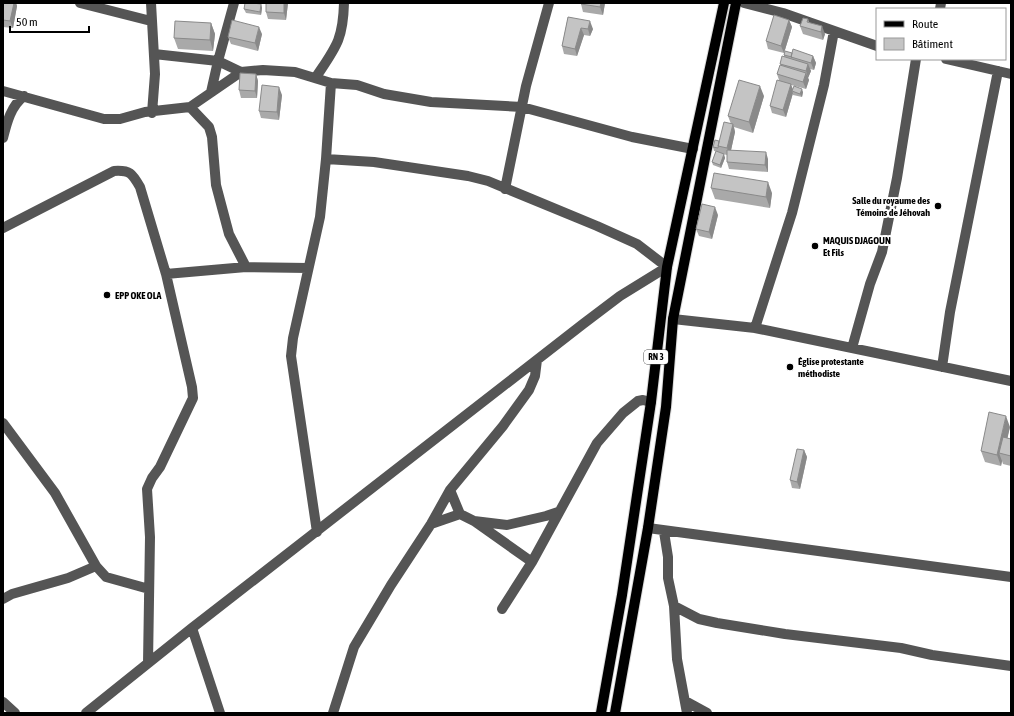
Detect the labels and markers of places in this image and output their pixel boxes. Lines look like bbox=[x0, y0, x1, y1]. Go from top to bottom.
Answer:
place label: Salle du royaume des Témoins de Jéhovah bbox=[852, 195, 930, 218]
marker: Salle du royaume des Témoins de Jéhovah bbox=[933, 201, 943, 211]
place label: MAQUIS DJAGOUN Et Fils bbox=[823, 235, 891, 258]
marker: MAQUIS DJAGOUN Et Fils bbox=[810, 241, 820, 251]
marker: EPP OKE OLA bbox=[102, 290, 112, 300]
place label: EPP OKE OLA bbox=[115, 290, 162, 301]
place label: Église protestante méthodiste bbox=[798, 356, 864, 379]
marker: Église protestante méthodiste bbox=[785, 362, 795, 372]

